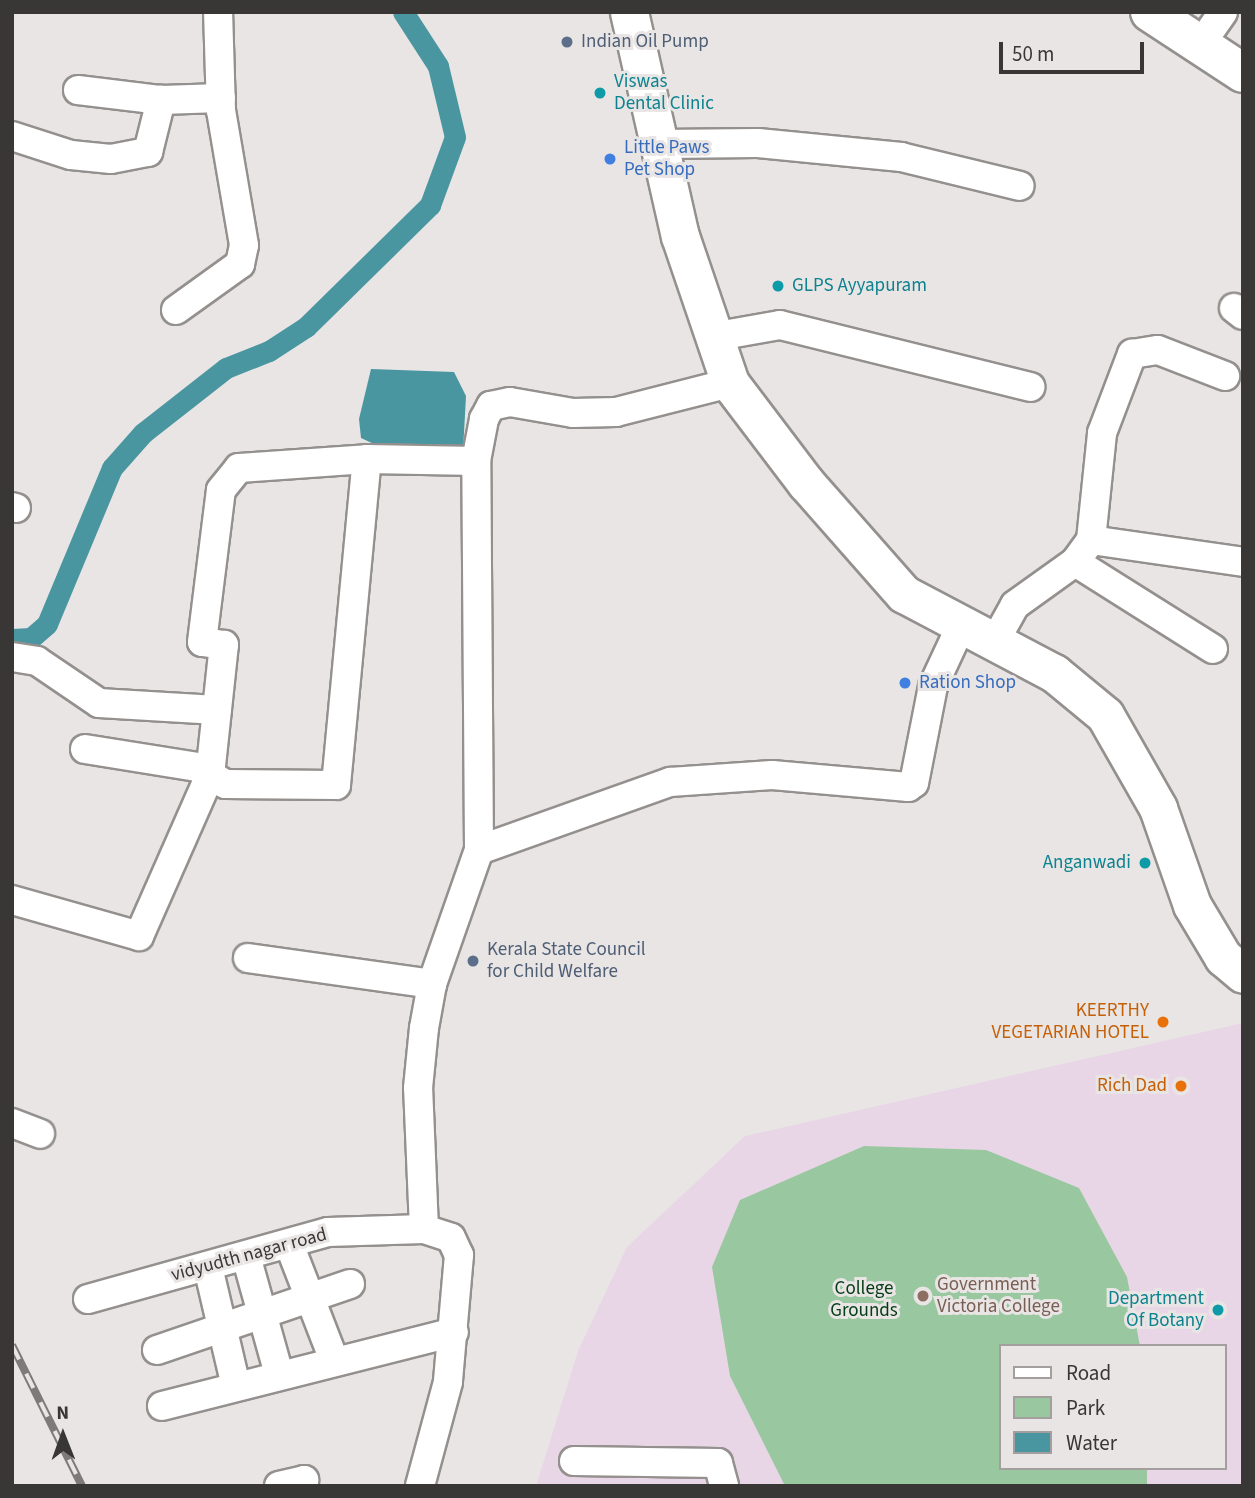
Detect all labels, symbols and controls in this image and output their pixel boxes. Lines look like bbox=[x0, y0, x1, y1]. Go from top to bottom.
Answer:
scale bar bbox=[1003, 28, 1148, 72]
place label: Indian Oil Pump bbox=[581, 31, 709, 53]
marker: Indian Oil Pump bbox=[559, 34, 575, 50]
text: 50 m bbox=[1012, 39, 1054, 69]
place label: Viswas Dental Clinic bbox=[614, 71, 714, 115]
marker: Viswas Dental Clinic bbox=[592, 85, 608, 101]
place label: Little Paws Pet Shop bbox=[624, 137, 710, 181]
marker: Little Paws Pet Shop bbox=[602, 151, 618, 167]
place label: GLPS Ayyapuram bbox=[792, 275, 927, 297]
marker: GLPS Ayyapuram bbox=[770, 278, 786, 294]
place label: Ration Shop bbox=[919, 672, 1016, 694]
marker: Ration Shop bbox=[897, 675, 913, 691]
place label: Anganwadi bbox=[1043, 852, 1131, 874]
marker: Anganwadi bbox=[1137, 855, 1153, 871]
place label: Kerala State Council for Child Welfare bbox=[487, 939, 646, 983]
marker: Kerala State Council for Child Welfare bbox=[465, 953, 481, 969]
place label: KEERTHY VEGETARIAN HOTEL bbox=[992, 1000, 1149, 1044]
marker: KEERTHY VEGETARIAN HOTEL bbox=[1155, 1014, 1171, 1030]
place label: Rich Dad bbox=[1097, 1075, 1167, 1097]
marker: Rich Dad bbox=[1173, 1078, 1189, 1094]
street label: vidyudth nagar road bbox=[169, 1223, 329, 1287]
place label: Government Victoria College bbox=[937, 1274, 1060, 1318]
park label: College Grounds bbox=[830, 1278, 898, 1322]
marker: Government Victoria College bbox=[915, 1288, 931, 1304]
place label: Department Of Botany bbox=[1108, 1288, 1204, 1332]
marker: Department Of Botany bbox=[1210, 1302, 1226, 1318]
legend bbox=[1000, 1344, 1227, 1470]
text: Road bbox=[1066, 1358, 1111, 1388]
text: Park bbox=[1066, 1393, 1105, 1423]
north arrow bbox=[28, 1400, 98, 1470]
text: N bbox=[56, 1400, 69, 1427]
text: Water bbox=[1066, 1428, 1117, 1458]

